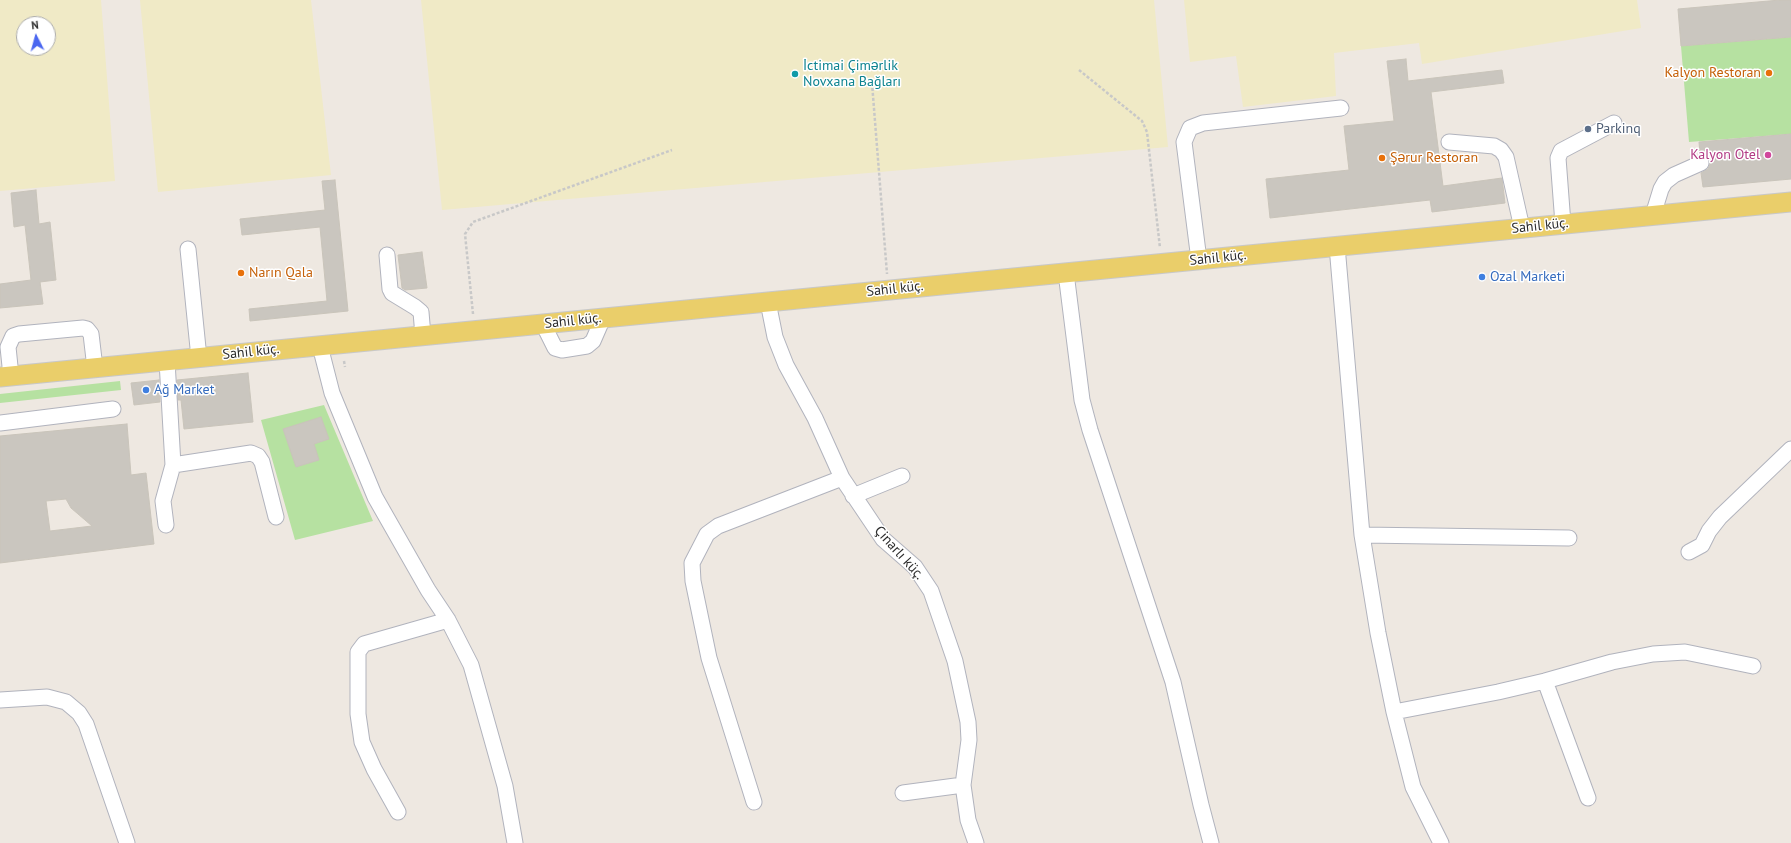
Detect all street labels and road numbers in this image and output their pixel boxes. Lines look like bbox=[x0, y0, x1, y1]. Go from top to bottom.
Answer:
street label: Sahil küç. bbox=[1511, 215, 1569, 237]
street label: Sahil küç. bbox=[1189, 247, 1247, 269]
street label: Sahil küç. bbox=[866, 278, 924, 300]
street label: Sahil küç. bbox=[544, 310, 602, 332]
street label: Sahil küç. bbox=[222, 341, 280, 363]
street label: Çinarlı küç. bbox=[871, 523, 927, 583]

